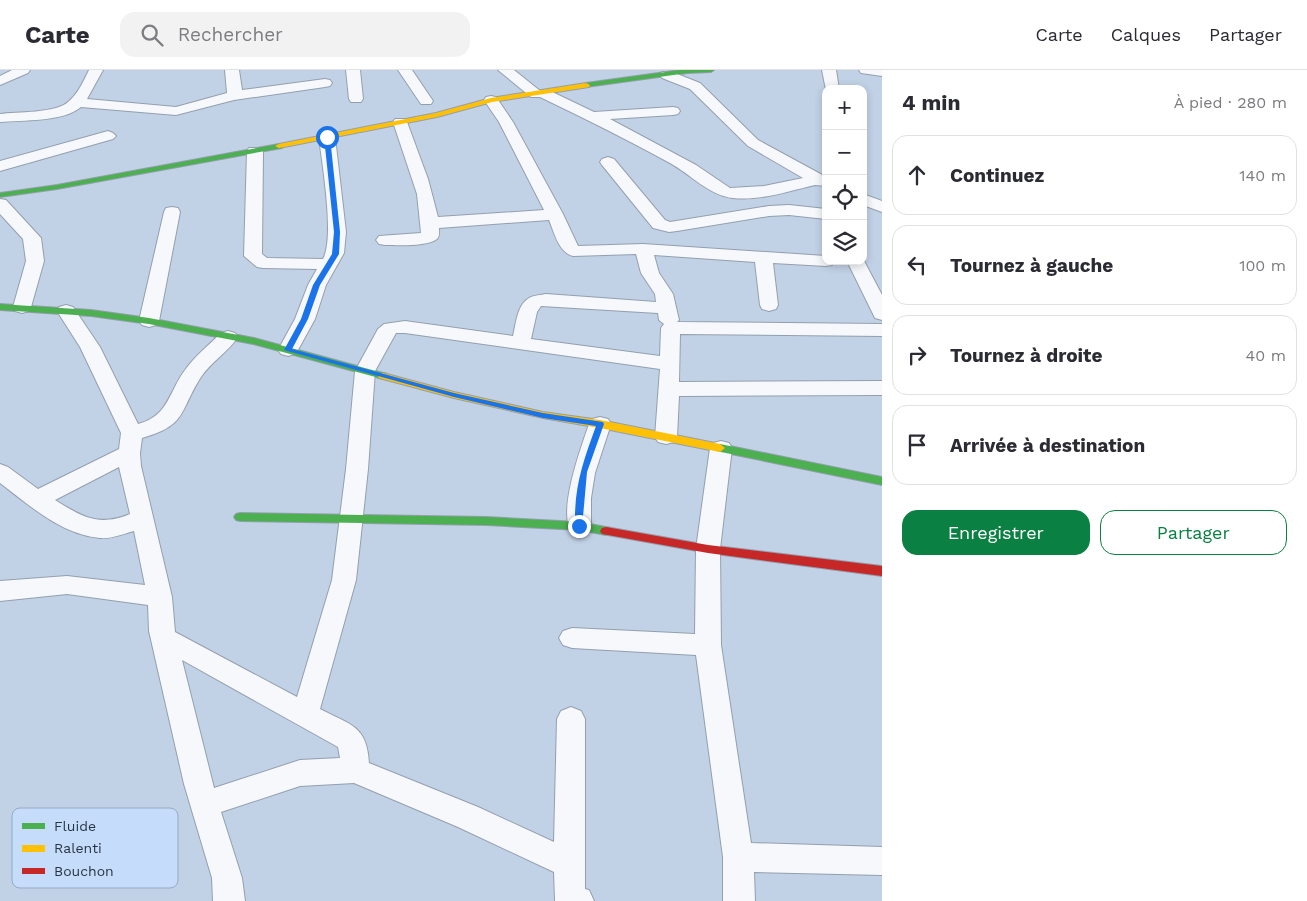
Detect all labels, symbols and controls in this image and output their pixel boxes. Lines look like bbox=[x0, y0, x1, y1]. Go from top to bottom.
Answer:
search box bbox=[120, 12, 470, 57]
text: Carte bbox=[25, 21, 90, 49]
icon: search bbox=[138, 21, 166, 49]
text: Rechercher bbox=[178, 23, 283, 46]
text: Carte bbox=[1035, 24, 1083, 45]
text: Calques bbox=[1111, 24, 1181, 45]
text: Partager bbox=[1209, 24, 1282, 45]
map controls bbox=[822, 85, 867, 265]
button: + bbox=[822, 85, 867, 130]
text: 4 min bbox=[902, 90, 960, 115]
text: À pied · 280 m bbox=[1174, 93, 1287, 112]
route start bbox=[316, 126, 339, 149]
button: − bbox=[822, 130, 867, 175]
icon: ahead bbox=[903, 161, 931, 189]
text: Continuez bbox=[950, 164, 1044, 187]
text: 140 m bbox=[1239, 166, 1286, 185]
button: locate bbox=[822, 175, 867, 220]
button: layers bbox=[822, 220, 867, 265]
icon: left bbox=[903, 251, 931, 279]
text: Tournez à gauche bbox=[950, 254, 1113, 277]
text: 100 m bbox=[1239, 256, 1286, 275]
icon: right bbox=[903, 341, 931, 369]
text: Tournez à droite bbox=[950, 344, 1102, 367]
text: 40 m bbox=[1246, 346, 1286, 365]
icon: arrive bbox=[903, 431, 931, 459]
text: Arrivée à destination bbox=[950, 434, 1145, 457]
button: Enregistrer bbox=[902, 510, 1090, 555]
button: Partager bbox=[1100, 510, 1287, 555]
route end bbox=[568, 515, 591, 538]
legend bbox=[12, 808, 178, 888]
text: Fluide bbox=[54, 818, 96, 834]
text: Ralenti bbox=[54, 840, 102, 856]
text: Bouchon bbox=[54, 863, 114, 879]

